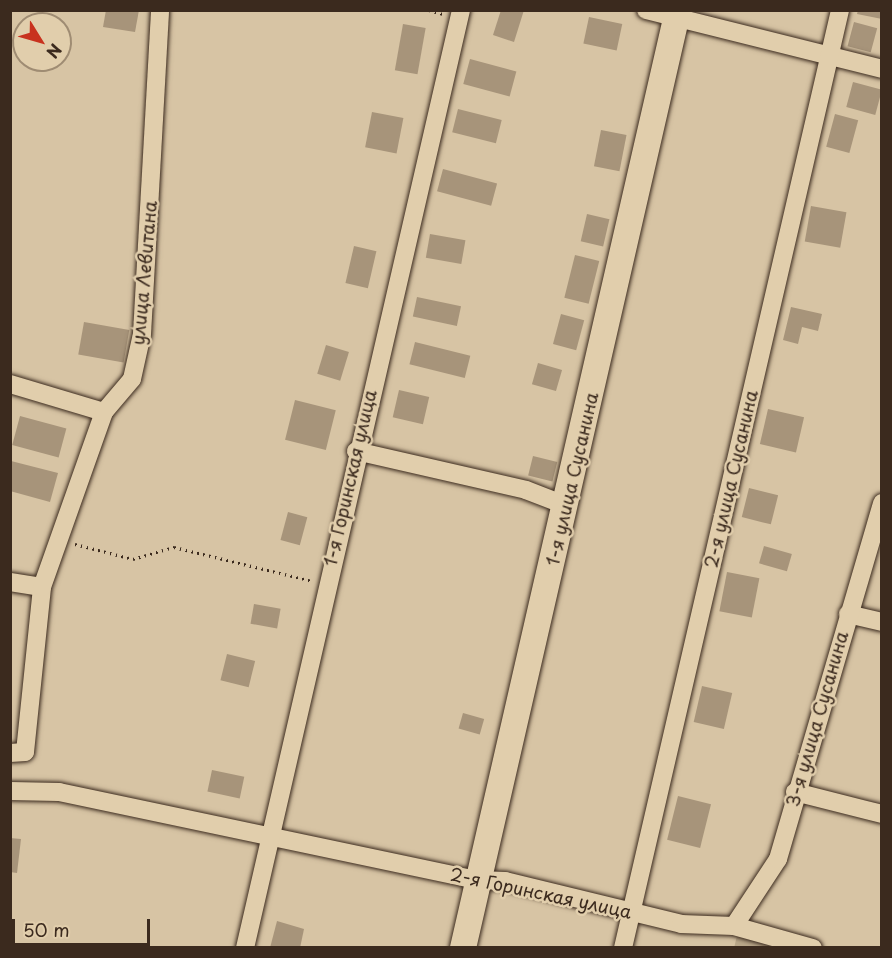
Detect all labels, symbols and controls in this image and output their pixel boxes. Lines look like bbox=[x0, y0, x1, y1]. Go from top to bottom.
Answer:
north arrow bbox=[12, 12, 72, 72]
text: N bbox=[41, 39, 68, 64]
street label: улица Левитана bbox=[127, 200, 161, 346]
street label: 1-я Горинская улица bbox=[319, 387, 381, 569]
street label: 2-я улица Сусанина bbox=[700, 387, 762, 571]
street label: 1-я улица Сусанина bbox=[541, 389, 603, 569]
street label: 3-я улица Сусанина bbox=[781, 628, 853, 810]
street label: 2-я Горинская улица bbox=[448, 863, 634, 923]
scale bar bbox=[15, 907, 153, 945]
text: 50 m bbox=[23, 916, 70, 943]

